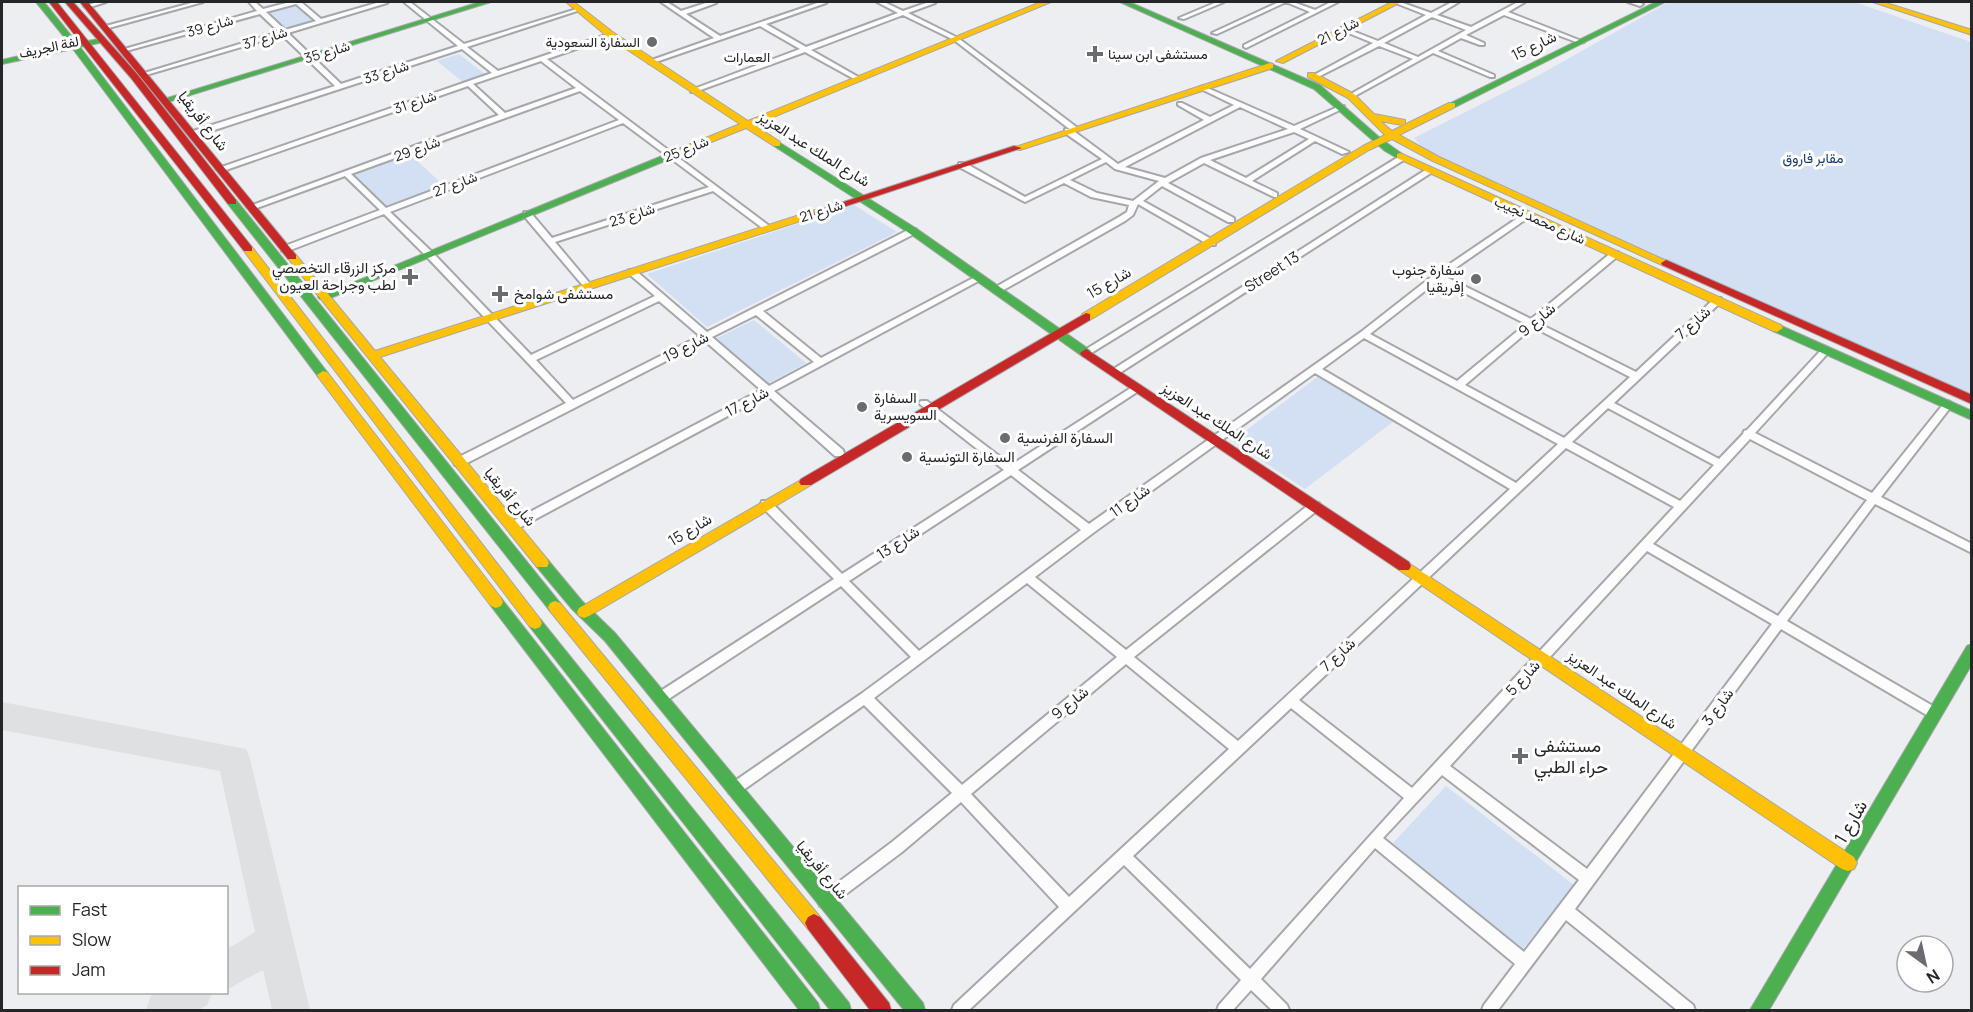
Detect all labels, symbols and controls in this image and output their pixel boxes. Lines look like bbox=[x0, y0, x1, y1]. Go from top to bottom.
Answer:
street label: شارع 39 bbox=[184, 10, 236, 43]
street label: شارع 21 bbox=[1314, 12, 1363, 51]
street label: شارع 37 bbox=[240, 22, 290, 55]
street label: شارع 15 bbox=[1508, 26, 1560, 66]
street label: لفة الجريف bbox=[17, 31, 81, 62]
place label: السفارة السعودية bbox=[546, 32, 640, 51]
marker: السفارة السعودية bbox=[645, 35, 659, 49]
street label: شارع 35 bbox=[302, 36, 353, 69]
place label: مستشفى ابن سينا bbox=[1108, 44, 1208, 63]
marker: مستشفى ابن سينا bbox=[1086, 45, 1104, 63]
district label: العمارات bbox=[724, 47, 770, 66]
street label: شارع 33 bbox=[361, 55, 411, 90]
street label: شارع 31 bbox=[391, 85, 439, 120]
street label: شارع أفريقيا bbox=[173, 86, 234, 156]
street label: شارع الملك عبد العزيز bbox=[753, 105, 874, 192]
street label: شارع 29 bbox=[391, 131, 443, 167]
street label: شارع 25 bbox=[660, 131, 712, 168]
park label: مقابر فاروق bbox=[1783, 148, 1844, 167]
street label: شارع 27 bbox=[430, 166, 480, 203]
street label: شارع محمد نجيب bbox=[1491, 191, 1589, 250]
street label: شارع 21 bbox=[797, 195, 846, 228]
street label: شارع 23 bbox=[607, 198, 658, 233]
street label: Street 13 bbox=[1240, 246, 1303, 297]
place label: مركز الزرقاء التخصصي لطب وجراحة العيون bbox=[272, 257, 396, 295]
place label: سفارة جنوب إفريقيا bbox=[1392, 259, 1465, 297]
street label: شارع 15 bbox=[1083, 261, 1135, 304]
marker: مركز الزرقاء التخصصي لطب وجراحة العيون bbox=[401, 268, 419, 286]
marker: سفارة جنوب إفريقيا bbox=[1469, 272, 1483, 286]
place label: مستشفى شوامخ bbox=[514, 283, 613, 305]
marker: مستشفى شوامخ bbox=[491, 285, 509, 303]
street label: شارع 9 bbox=[1514, 298, 1560, 342]
street label: شارع 7 bbox=[1671, 301, 1716, 345]
street label: شارع 19 bbox=[659, 326, 713, 368]
street label: شارع الملك عبد العزيز bbox=[1156, 376, 1277, 465]
street label: شارع 17 bbox=[721, 381, 773, 423]
place label: السفارة السويسرية bbox=[874, 387, 937, 425]
marker: السفارة السويسرية bbox=[855, 400, 869, 414]
place label: السفارة الفرنسية bbox=[1017, 427, 1113, 448]
marker: السفارة الفرنسية bbox=[998, 431, 1012, 445]
place label: السفارة التونسية bbox=[919, 446, 1015, 467]
marker: السفارة التونسية bbox=[900, 450, 914, 464]
street label: شارع أفريقيا bbox=[479, 463, 541, 531]
street label: شارع 11 bbox=[1105, 479, 1155, 523]
street label: شارع 15 bbox=[664, 508, 716, 552]
street label: شارع 13 bbox=[872, 521, 924, 565]
street label: شارع 7 bbox=[1316, 633, 1361, 677]
street label: شارع الملك عبد العزيز bbox=[1562, 644, 1681, 735]
street label: شارع 5 bbox=[1501, 655, 1545, 701]
street label: شارع 9 bbox=[1047, 681, 1094, 725]
street label: شارع 3 bbox=[1697, 684, 1739, 730]
place label: مستشفى حراء الطبي bbox=[1534, 733, 1608, 782]
marker: مستشفى حراء الطبي bbox=[1511, 747, 1529, 765]
street label: شارع 1 bbox=[1828, 795, 1873, 848]
street label: شارع أفريقيا bbox=[791, 836, 853, 904]
legend bbox=[18, 886, 228, 994]
text: Fast bbox=[72, 897, 107, 921]
text: Slow bbox=[72, 927, 112, 951]
north arrow bbox=[1895, 934, 1955, 994]
text: Jam bbox=[72, 957, 106, 981]
text: N bbox=[1922, 964, 1944, 989]

